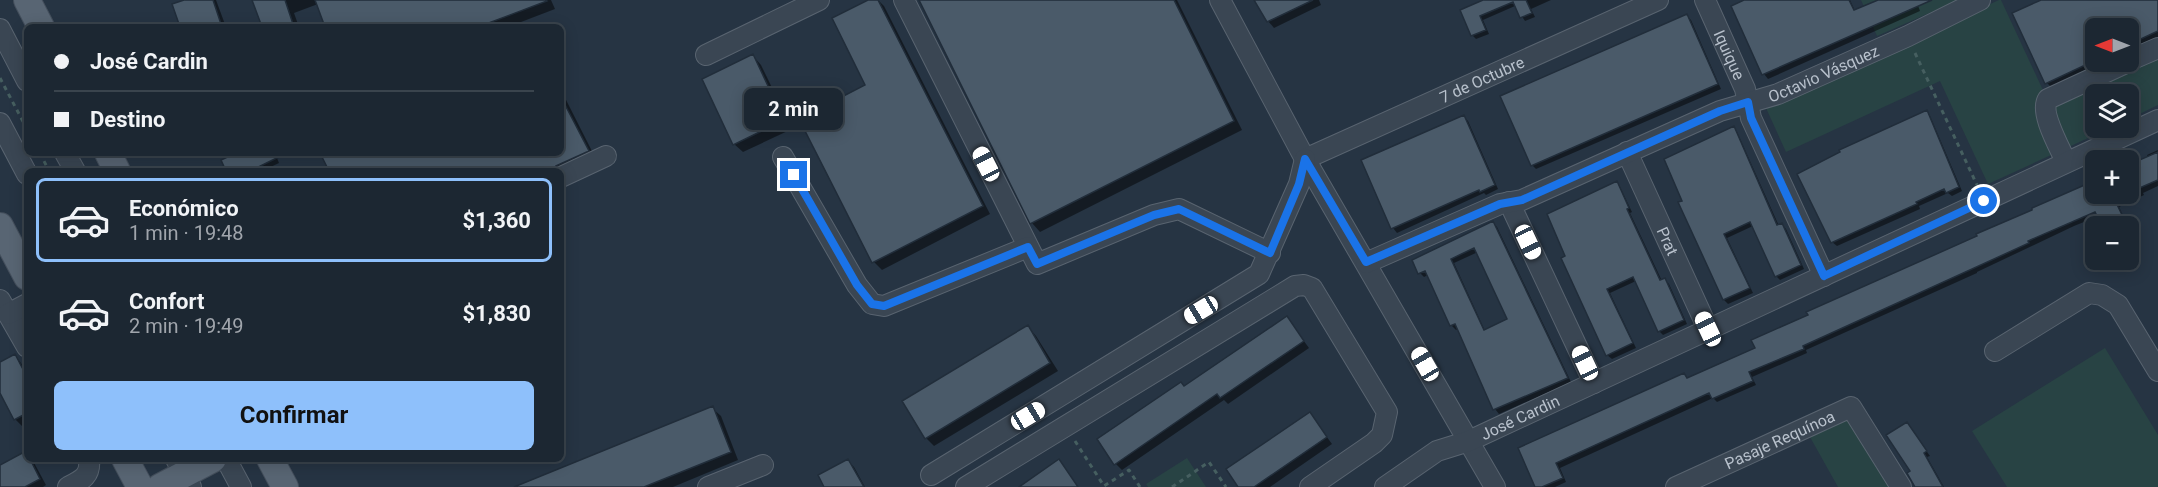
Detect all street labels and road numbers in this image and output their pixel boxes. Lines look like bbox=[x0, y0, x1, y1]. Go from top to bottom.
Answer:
street label: Iquique bbox=[1710, 27, 1749, 83]
street label: Octavio Vásquez bbox=[1766, 41, 1882, 106]
street label: 7 de Octubre bbox=[1437, 53, 1527, 107]
street label: Prat bbox=[1653, 224, 1682, 259]
street label: José Cardin bbox=[1478, 391, 1563, 444]
street label: Pasaje Requínoa bbox=[1722, 407, 1838, 473]

